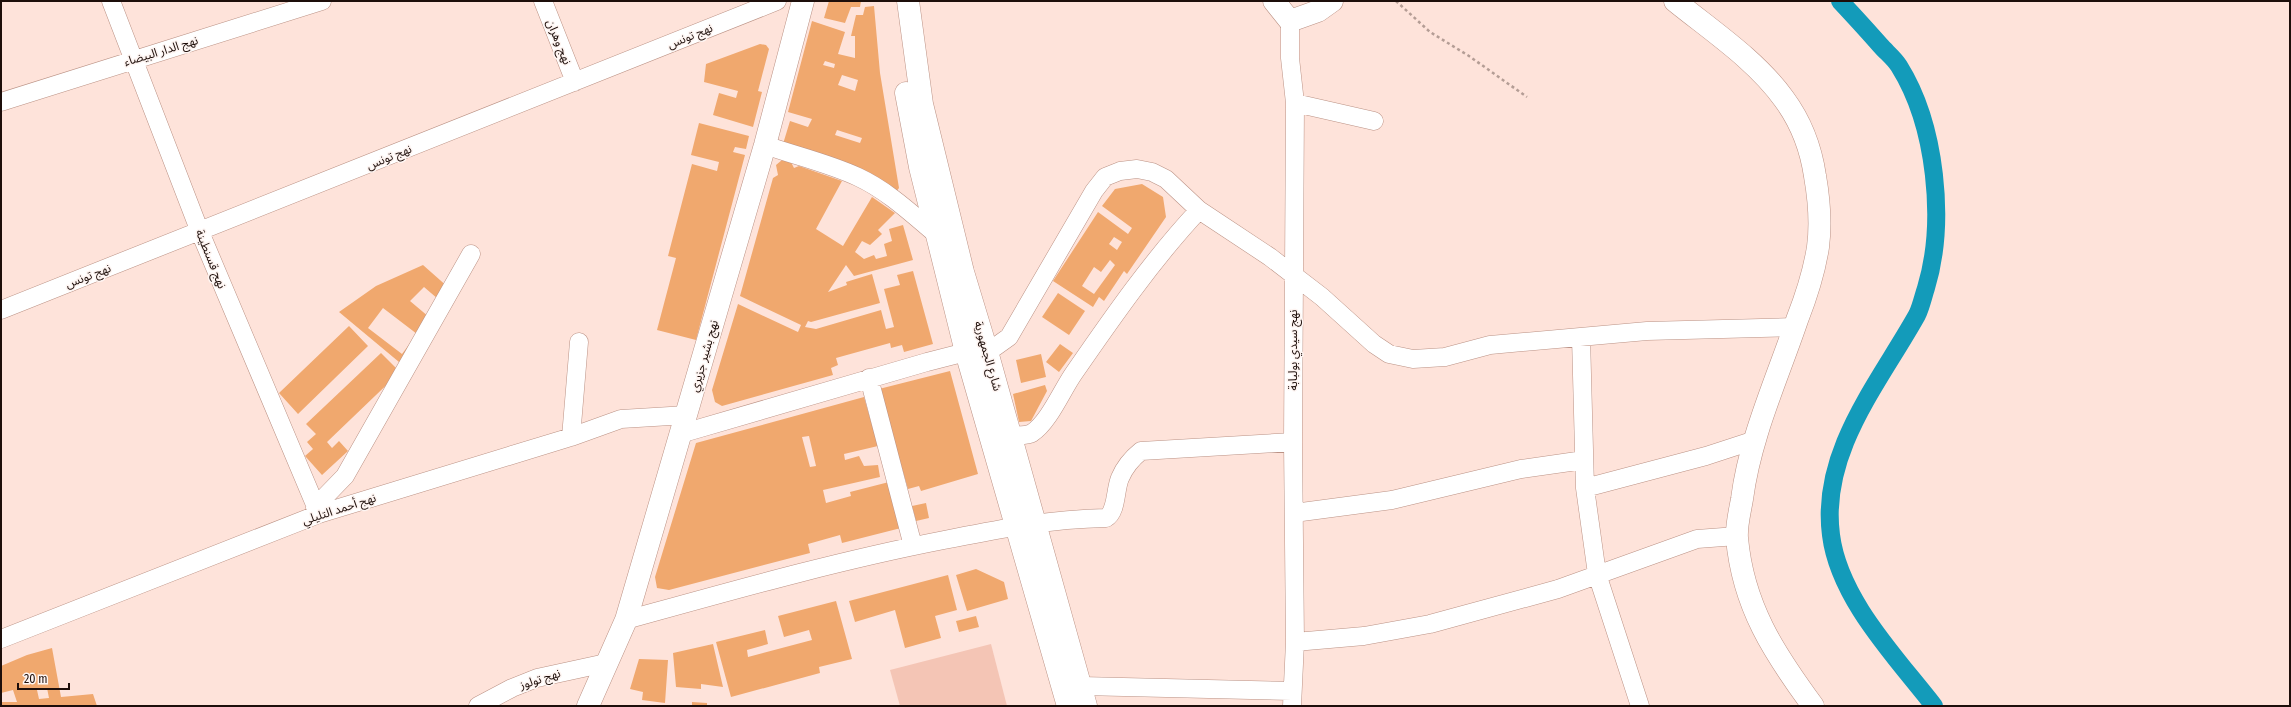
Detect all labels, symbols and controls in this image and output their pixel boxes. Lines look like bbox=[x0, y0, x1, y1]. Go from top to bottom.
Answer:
street label: نهج وهران bbox=[542, 17, 574, 67]
street label: نهج تونس bbox=[665, 21, 715, 53]
street label: نهج الدار البيضاء bbox=[122, 33, 200, 71]
street label: نهج تونس bbox=[364, 142, 414, 174]
street label: نهج قسنطينة bbox=[191, 227, 229, 291]
street label: نهج تونس bbox=[63, 261, 113, 293]
street label: نهج سيدي بولبابة bbox=[1286, 310, 1303, 390]
street label: نهج بشير جزيري bbox=[687, 318, 724, 394]
street label: شارع الجمهورية bbox=[969, 319, 1005, 393]
street label: نهج أحمد التليلي bbox=[300, 490, 379, 530]
scale bar bbox=[18, 665, 69, 691]
street label: نهج تولوز bbox=[517, 666, 563, 694]
text: 20 m bbox=[24, 672, 48, 686]

